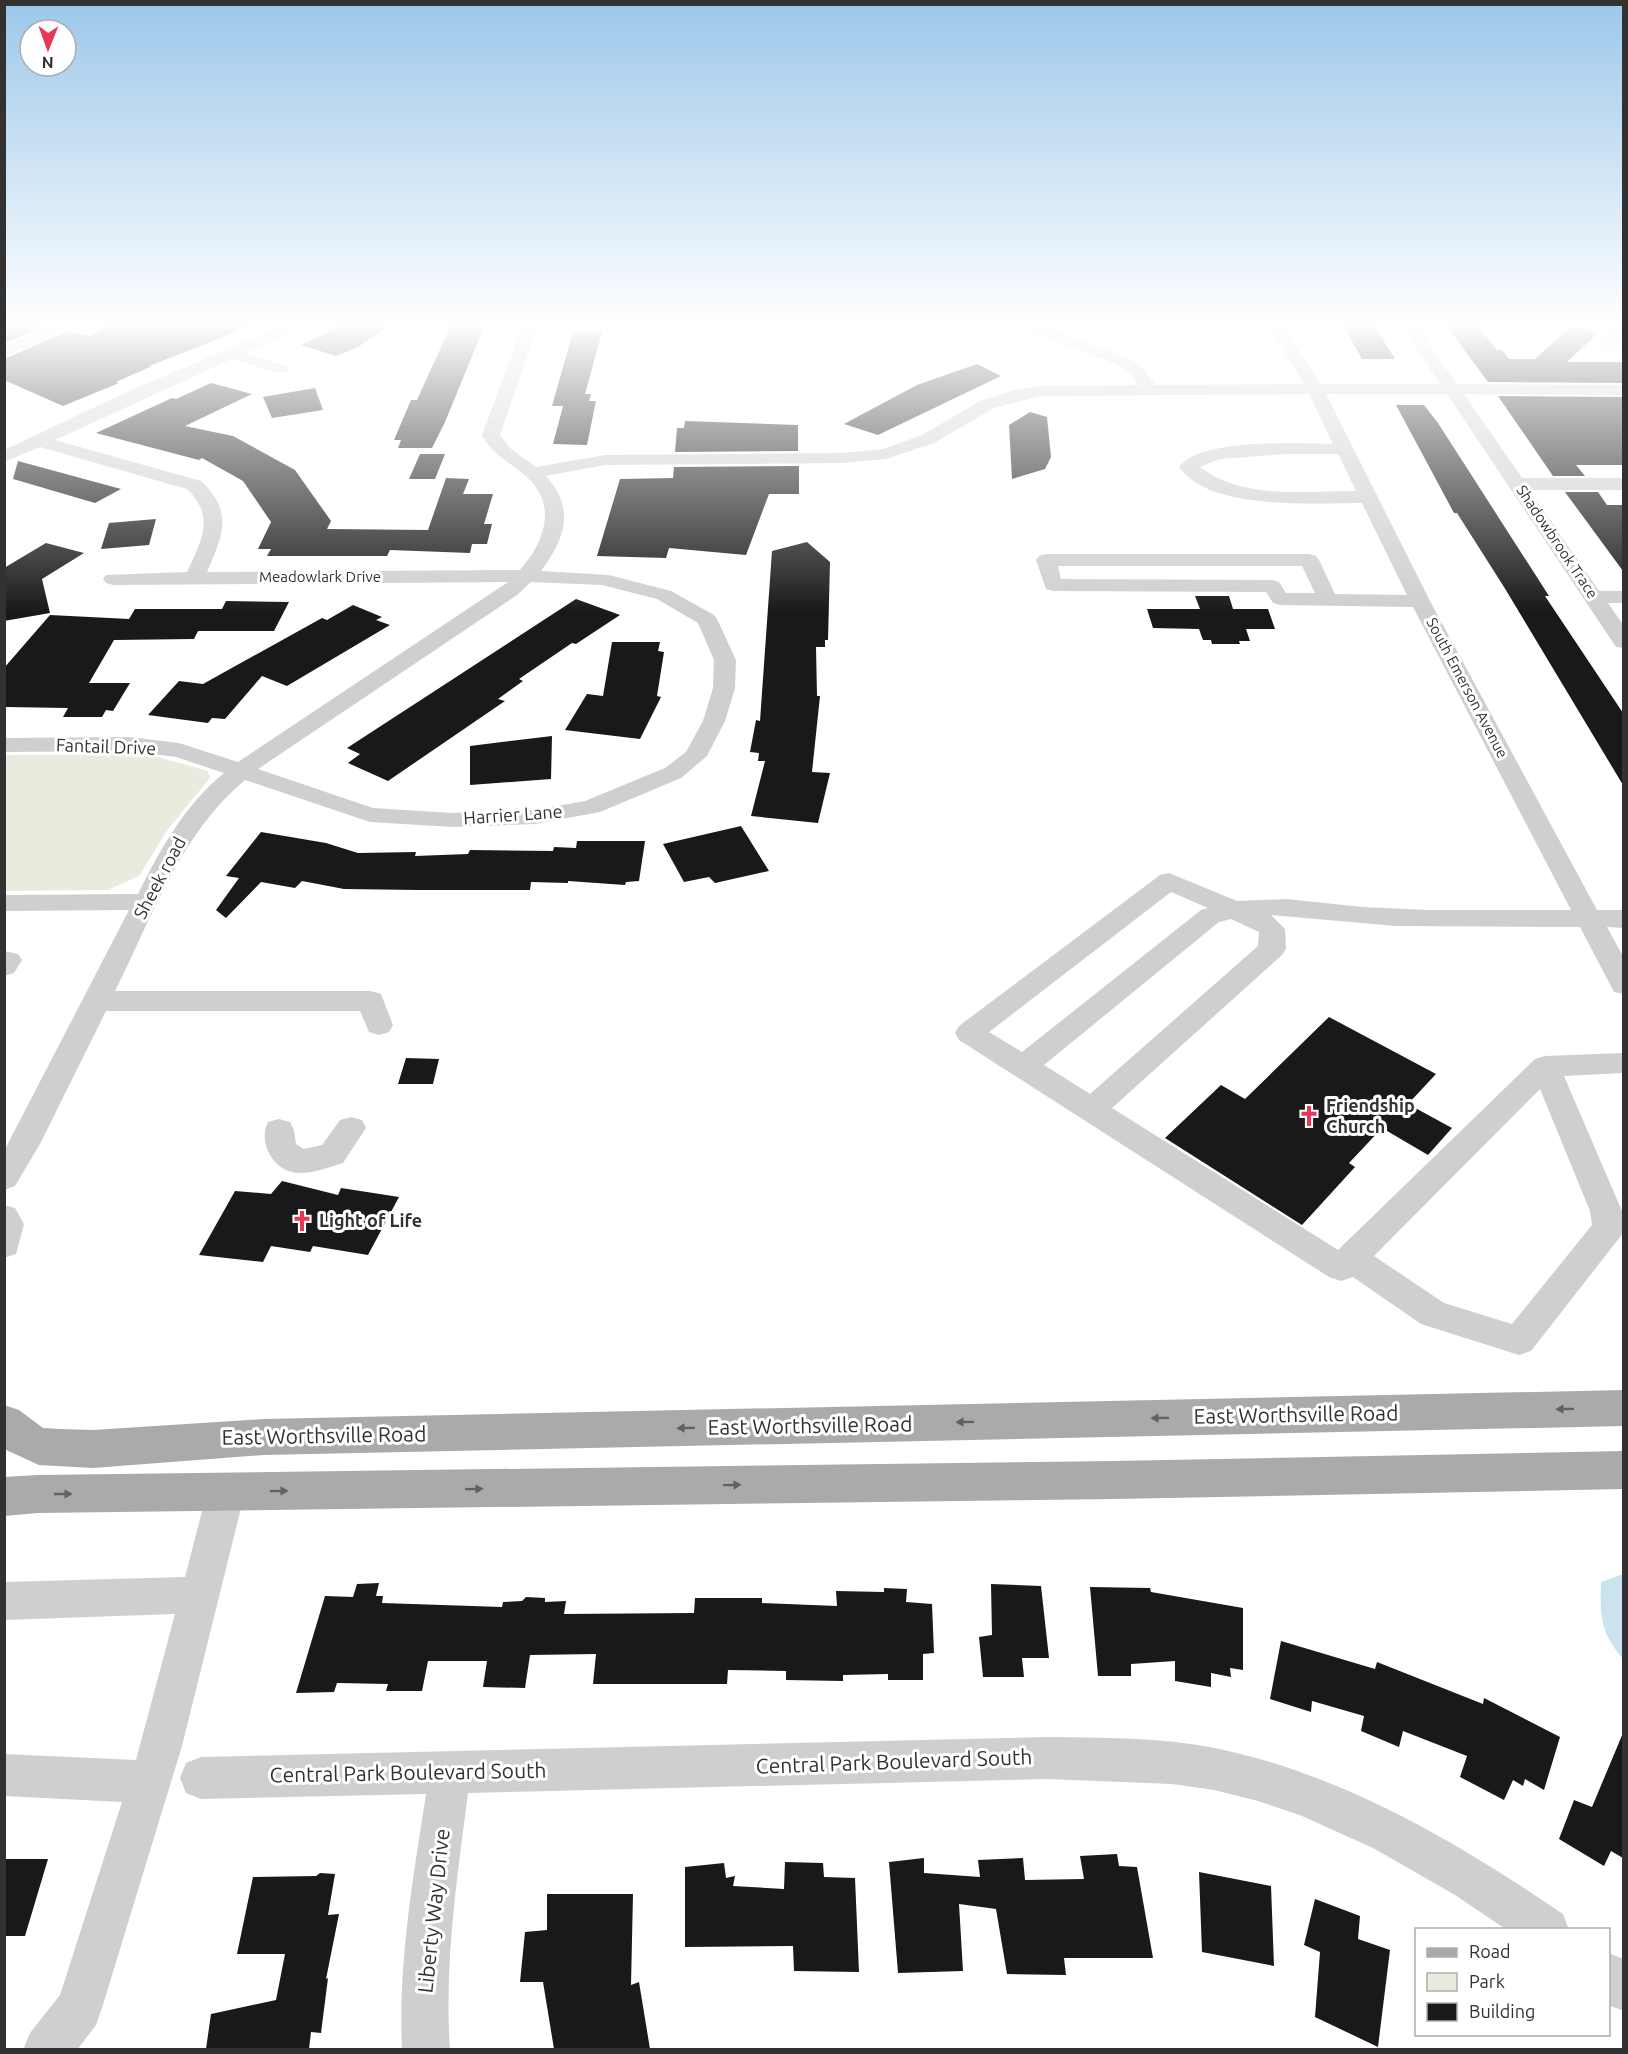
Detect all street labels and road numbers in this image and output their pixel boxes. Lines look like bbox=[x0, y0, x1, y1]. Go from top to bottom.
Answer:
street label: Shadowbrook Trace bbox=[1513, 482, 1602, 602]
street label: Meadowlark Drive bbox=[259, 568, 381, 585]
street label: South Emerson Avenue bbox=[1423, 615, 1512, 761]
street label: Fantail Drive bbox=[56, 734, 157, 758]
street label: Harrier Lane bbox=[463, 801, 563, 827]
street label: Sheek road bbox=[129, 833, 189, 922]
street label: East Worthsville Road bbox=[1193, 1400, 1398, 1428]
street label: East Worthsville Road bbox=[707, 1411, 912, 1439]
street label: East Worthsville Road bbox=[221, 1421, 426, 1449]
street label: Central Park Boulevard South bbox=[755, 1744, 1033, 1778]
street label: Central Park Boulevard South bbox=[270, 1758, 546, 1786]
street label: Liberty Way Drive bbox=[412, 1827, 454, 1994]

